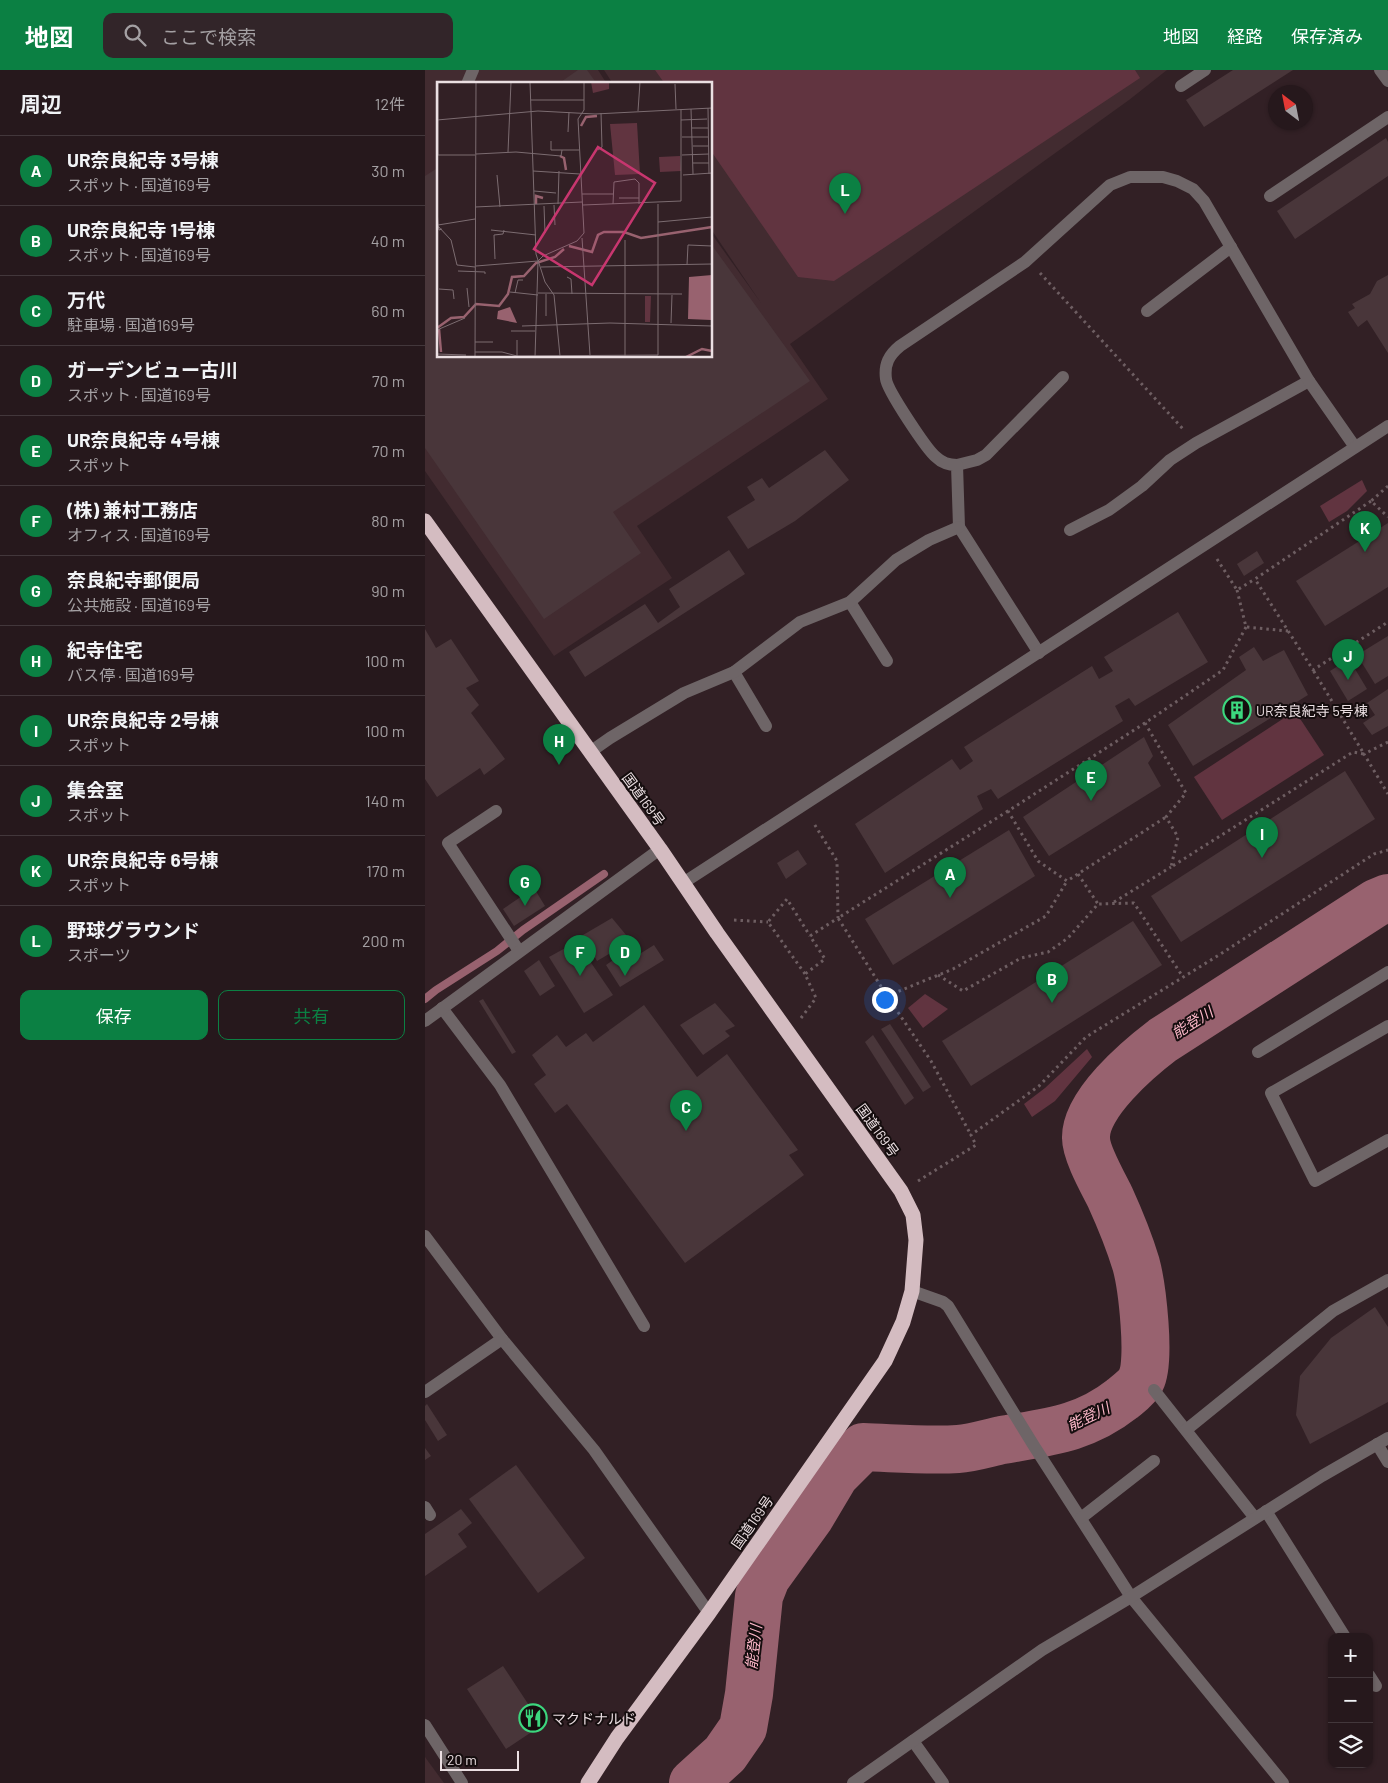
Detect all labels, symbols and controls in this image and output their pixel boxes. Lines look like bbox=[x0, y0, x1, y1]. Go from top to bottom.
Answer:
search box bbox=[103, 13, 453, 58]
icon: search bbox=[121, 21, 149, 49]
text: 地図 bbox=[25, 22, 73, 51]
text: ここで検索 bbox=[161, 25, 256, 48]
text: 地図 bbox=[1163, 25, 1199, 47]
text: 経路 bbox=[1227, 25, 1263, 47]
text: 保存済み bbox=[1291, 25, 1363, 47]
inset map bbox=[437, 82, 713, 358]
north arrow bbox=[1268, 85, 1313, 130]
text: 周辺 bbox=[20, 91, 62, 116]
text: 12件 bbox=[375, 94, 405, 113]
text: UR奈良紀寺 3号棟 bbox=[67, 148, 219, 171]
text: A bbox=[31, 161, 41, 180]
text: 30 m bbox=[371, 161, 405, 180]
pin: L bbox=[829, 173, 861, 214]
text: スポット · 国道169号 bbox=[67, 175, 211, 194]
text: UR奈良紀寺 1号棟 bbox=[67, 218, 215, 241]
text: B bbox=[31, 231, 41, 250]
text: 40 m bbox=[371, 231, 405, 250]
text: スポット · 国道169号 bbox=[67, 245, 211, 264]
text: 万代 bbox=[67, 288, 105, 311]
text: C bbox=[31, 301, 41, 320]
text: 60 m bbox=[371, 301, 405, 320]
text: 駐車場 · 国道169号 bbox=[67, 315, 195, 334]
text: ガーデンビュー古川 bbox=[67, 358, 238, 381]
text: D bbox=[31, 371, 41, 390]
text: 70 m bbox=[372, 371, 405, 390]
text: スポット · 国道169号 bbox=[67, 385, 211, 404]
text: UR奈良紀寺 4号棟 bbox=[67, 428, 220, 451]
text: E bbox=[31, 441, 41, 460]
text: 70 m bbox=[372, 441, 405, 460]
text: スポット bbox=[67, 455, 131, 474]
text: (株) 兼村工務店 bbox=[67, 498, 198, 521]
text: F bbox=[32, 511, 40, 530]
text: 80 m bbox=[371, 511, 405, 530]
pin: K bbox=[1349, 511, 1381, 552]
text: オフィス · 国道169号 bbox=[67, 525, 211, 544]
text: 奈良紀寺郵便局 bbox=[67, 568, 200, 591]
text: G bbox=[31, 581, 41, 600]
text: 90 m bbox=[371, 581, 405, 600]
text: 公共施設 · 国道169号 bbox=[67, 595, 211, 614]
text: 紀寺住宅 bbox=[67, 638, 143, 661]
pin: J bbox=[1332, 639, 1364, 680]
text: H bbox=[31, 651, 41, 670]
text: 100 m bbox=[365, 651, 405, 670]
text: バス停 · 国道169号 bbox=[67, 665, 195, 684]
building icon: UR奈良紀寺 5号棟 bbox=[1222, 695, 1252, 725]
place label: UR奈良紀寺 5号棟 bbox=[1256, 702, 1368, 719]
text: UR奈良紀寺 2号棟 bbox=[67, 708, 219, 731]
text: I bbox=[34, 721, 38, 740]
text: 100 m bbox=[365, 721, 405, 740]
pin: H bbox=[543, 724, 575, 765]
text: スポット bbox=[67, 735, 131, 754]
pin: E bbox=[1075, 760, 1107, 801]
street label: 国道169号 bbox=[619, 769, 669, 829]
text: 集会室 bbox=[67, 778, 124, 801]
text: J bbox=[31, 791, 41, 810]
text: 140 m bbox=[365, 791, 405, 810]
text: スポット bbox=[67, 805, 131, 824]
pin: I bbox=[1246, 817, 1278, 858]
text: UR奈良紀寺 6号棟 bbox=[67, 848, 219, 871]
pin: A bbox=[934, 857, 966, 898]
text: K bbox=[31, 861, 41, 880]
text: 170 m bbox=[366, 861, 405, 880]
pin: G bbox=[509, 865, 541, 906]
text: スポット bbox=[67, 875, 131, 894]
text: 野球グラウンド bbox=[67, 918, 200, 941]
text: L bbox=[31, 931, 41, 950]
text: 200 m bbox=[362, 931, 405, 950]
pin: F bbox=[564, 935, 596, 976]
pin: D bbox=[609, 935, 641, 976]
text: スポーツ bbox=[67, 945, 131, 964]
pin: B bbox=[1036, 962, 1068, 1003]
your location bbox=[872, 987, 898, 1013]
button: 保存 bbox=[20, 990, 208, 1040]
button: 共有 bbox=[218, 990, 405, 1040]
water label: 能登川 bbox=[1168, 1001, 1218, 1042]
pin: C bbox=[670, 1090, 702, 1131]
street label: 国道169号 bbox=[853, 1100, 903, 1160]
water label: 能登川 bbox=[1064, 1397, 1114, 1434]
street label: 国道169号 bbox=[727, 1492, 777, 1552]
water label: 能登川 bbox=[741, 1622, 765, 1670]
map controls bbox=[1328, 1633, 1373, 1768]
button: + bbox=[1328, 1633, 1373, 1678]
button: − bbox=[1328, 1678, 1373, 1723]
restaurant icon: マクドナルド bbox=[518, 1703, 548, 1733]
place label: マクドナルド bbox=[552, 1710, 636, 1727]
button: layers bbox=[1328, 1723, 1373, 1768]
scale bar bbox=[440, 1748, 519, 1771]
text: 20 m bbox=[447, 1751, 477, 1768]

